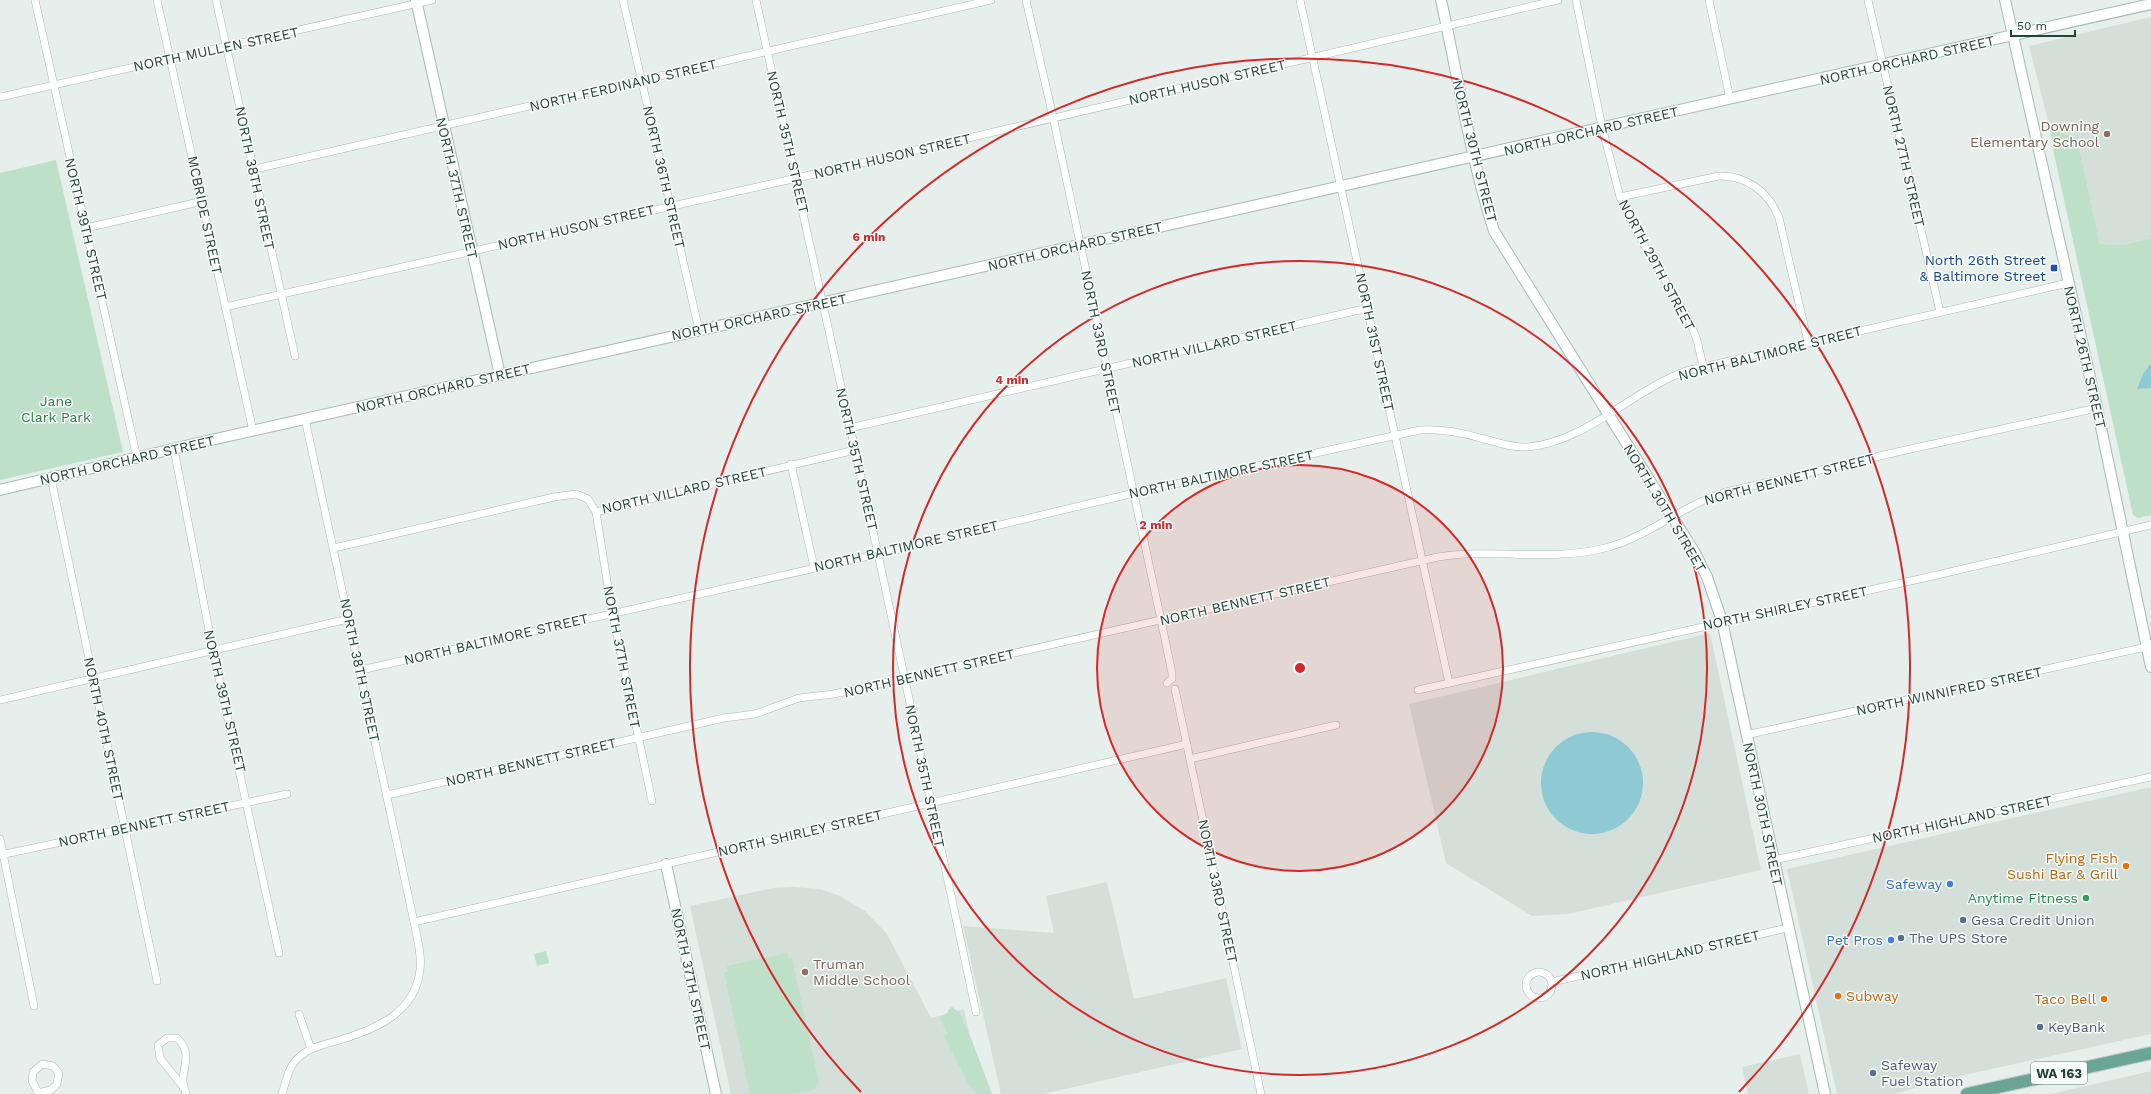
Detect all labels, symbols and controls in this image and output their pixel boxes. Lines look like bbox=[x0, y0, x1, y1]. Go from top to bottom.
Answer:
scale bar bbox=[2011, 12, 2075, 38]
text: 50 m bbox=[2017, 19, 2047, 33]
street label: NORTH MULLEN STREET bbox=[132, 24, 301, 74]
street label: NORTH ORCHARD STREET bbox=[1818, 32, 1996, 88]
street label: NORTH FERDINAND STREET bbox=[528, 56, 719, 114]
street label: NORTH HUSON STREET bbox=[1127, 56, 1288, 108]
street label: NORTH 35TH STREET bbox=[764, 69, 812, 215]
street label: NORTH 30TH STREET bbox=[1450, 78, 1501, 224]
street label: NORTH 27TH STREET bbox=[1880, 83, 1928, 229]
street label: NORTH ORCHARD STREET bbox=[1502, 103, 1680, 159]
street label: NORTH 36TH STREET bbox=[640, 104, 688, 251]
street label: NORTH 38TH STREET bbox=[232, 105, 278, 252]
street label: NORTH 37TH STREET bbox=[433, 116, 481, 261]
place label: Downing Elementary School bbox=[1970, 118, 2100, 150]
marker: Downing Elementary School bbox=[2102, 129, 2112, 139]
street label: NORTH HUSON STREET bbox=[812, 130, 973, 182]
street label: MCBRIDE STREET bbox=[185, 154, 225, 276]
street label: NORTH 39TH STREET bbox=[62, 156, 110, 302]
street label: NORTH 29TH STREET bbox=[1616, 197, 1699, 334]
street label: NORTH HUSON STREET bbox=[496, 201, 657, 253]
street label: NORTH ORCHARD STREET bbox=[986, 218, 1164, 274]
text: 6 min bbox=[852, 230, 886, 244]
place label: North 26th Street & Baltimore Street bbox=[1920, 252, 2046, 284]
marker: North 26th Street & Baltimore Street bbox=[2049, 263, 2059, 273]
street label: NORTH 33RD STREET bbox=[1078, 269, 1124, 416]
street label: NORTH 31ST STREET bbox=[1353, 271, 1398, 413]
street label: NORTH 26TH STREET bbox=[2061, 284, 2109, 431]
street label: NORTH ORCHARD STREET bbox=[670, 290, 849, 343]
street label: NORTH VILLARD STREET bbox=[1130, 317, 1299, 371]
street label: NORTH BALTIMORE STREET bbox=[1676, 322, 1864, 384]
street label: NORTH ORCHARD STREET bbox=[354, 360, 532, 416]
text: 4 min bbox=[995, 373, 1029, 387]
street label: NORTH 35TH STREET bbox=[833, 386, 881, 532]
park label: Jane Clark Park bbox=[21, 393, 91, 425]
street label: NORTH ORCHARD STREET bbox=[38, 432, 216, 488]
street label: NORTH 30TH STREET bbox=[1620, 441, 1710, 575]
street label: NORTH BALTIMORE STREET bbox=[1127, 446, 1316, 501]
street label: NORTH BENNETT STREET bbox=[1702, 450, 1876, 508]
street label: NORTH VILLARD STREET bbox=[600, 463, 769, 517]
street label: NORTH BALTIMORE STREET bbox=[812, 517, 1000, 575]
text: 2 min bbox=[1140, 518, 1172, 532]
street label: NORTH BENNETT STREET bbox=[1158, 573, 1332, 628]
street label: NORTH SHIRLEY STREET bbox=[1701, 583, 1869, 633]
street label: NORTH 37TH STREET bbox=[600, 584, 644, 730]
street label: NORTH 38TH STREET bbox=[337, 597, 383, 744]
street label: NORTH BALTIMORE STREET bbox=[402, 610, 590, 668]
street label: NORTH 39TH STREET bbox=[201, 628, 249, 774]
street label: NORTH BENNETT STREET bbox=[842, 645, 1016, 700]
street label: NORTH 40TH STREET bbox=[81, 656, 127, 803]
centre of rings bbox=[1293, 661, 1307, 675]
street label: NORTH WINNIFRED STREET bbox=[1855, 663, 2044, 719]
street label: NORTH 35TH STREET bbox=[902, 703, 948, 849]
street label: NORTH BENNETT STREET bbox=[444, 734, 618, 789]
street label: NORTH 30TH STREET bbox=[1740, 741, 1786, 888]
street label: NORTH HIGHLAND STREET bbox=[1871, 792, 2054, 846]
street label: NORTH BENNETT STREET bbox=[57, 798, 232, 850]
street label: NORTH SHIRLEY STREET bbox=[716, 806, 884, 860]
street label: NORTH 33RD STREET bbox=[1195, 818, 1241, 965]
place label: Flying Fish Sushi Bar & Grill bbox=[2007, 850, 2119, 882]
marker: Flying Fish Sushi Bar & Grill bbox=[2121, 861, 2131, 871]
place label: Safeway bbox=[1886, 876, 1943, 892]
marker: Safeway bbox=[1945, 879, 1955, 889]
place label: Anytime Fitness bbox=[1968, 890, 2078, 906]
marker: Anytime Fitness bbox=[2081, 893, 2091, 903]
street label: NORTH 37TH STREET bbox=[668, 906, 714, 1052]
place label: Gesa Credit Union bbox=[1971, 912, 2095, 928]
marker: Gesa Credit Union bbox=[1958, 915, 1968, 925]
street label: NORTH HIGHLAND STREET bbox=[1579, 926, 1762, 983]
place label: The UPS Store bbox=[1909, 930, 2008, 946]
place label: Pet Pros bbox=[1826, 932, 1883, 948]
marker: The UPS Store bbox=[1896, 933, 1906, 943]
marker: Pet Pros bbox=[1886, 935, 1896, 945]
place label: Truman Middle School bbox=[813, 956, 911, 988]
marker: Truman Middle School bbox=[800, 967, 810, 977]
place label: Subway bbox=[1846, 988, 1899, 1004]
marker: Subway bbox=[1833, 991, 1843, 1001]
place label: Taco Bell bbox=[2034, 991, 2097, 1007]
marker: Taco Bell bbox=[2099, 994, 2109, 1004]
place label: KeyBank bbox=[2048, 1019, 2105, 1035]
marker: KeyBank bbox=[2035, 1022, 2045, 1032]
place label: Safeway Fuel Station bbox=[1881, 1057, 1963, 1089]
road number: WA 163 bbox=[2031, 1062, 2087, 1084]
marker: Safeway Fuel Station bbox=[1868, 1068, 1878, 1078]

